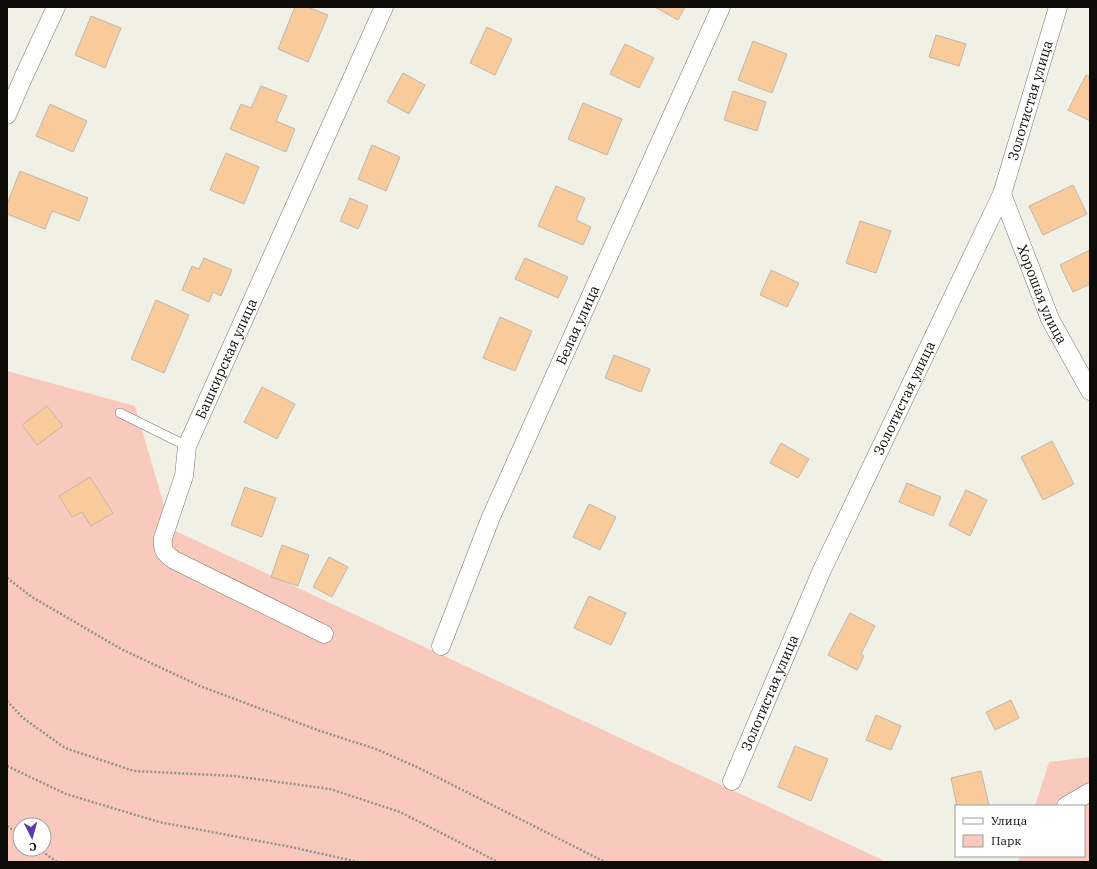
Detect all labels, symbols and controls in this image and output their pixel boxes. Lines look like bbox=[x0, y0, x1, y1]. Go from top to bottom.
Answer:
street label: Золотистая улица bbox=[1004, 38, 1057, 163]
street label: Хорошая улица bbox=[1013, 242, 1071, 348]
street label: Белая улица bbox=[552, 282, 603, 368]
street label: Башкирская улица bbox=[191, 295, 261, 422]
street label: Золотистая улица bbox=[869, 338, 939, 458]
street label: Золотистая улица bbox=[737, 632, 802, 753]
legend bbox=[955, 805, 1085, 857]
text: Улица bbox=[991, 813, 1028, 828]
north arrow bbox=[12, 817, 52, 857]
text: Парк bbox=[991, 833, 1021, 848]
text: С bbox=[29, 840, 37, 854]

